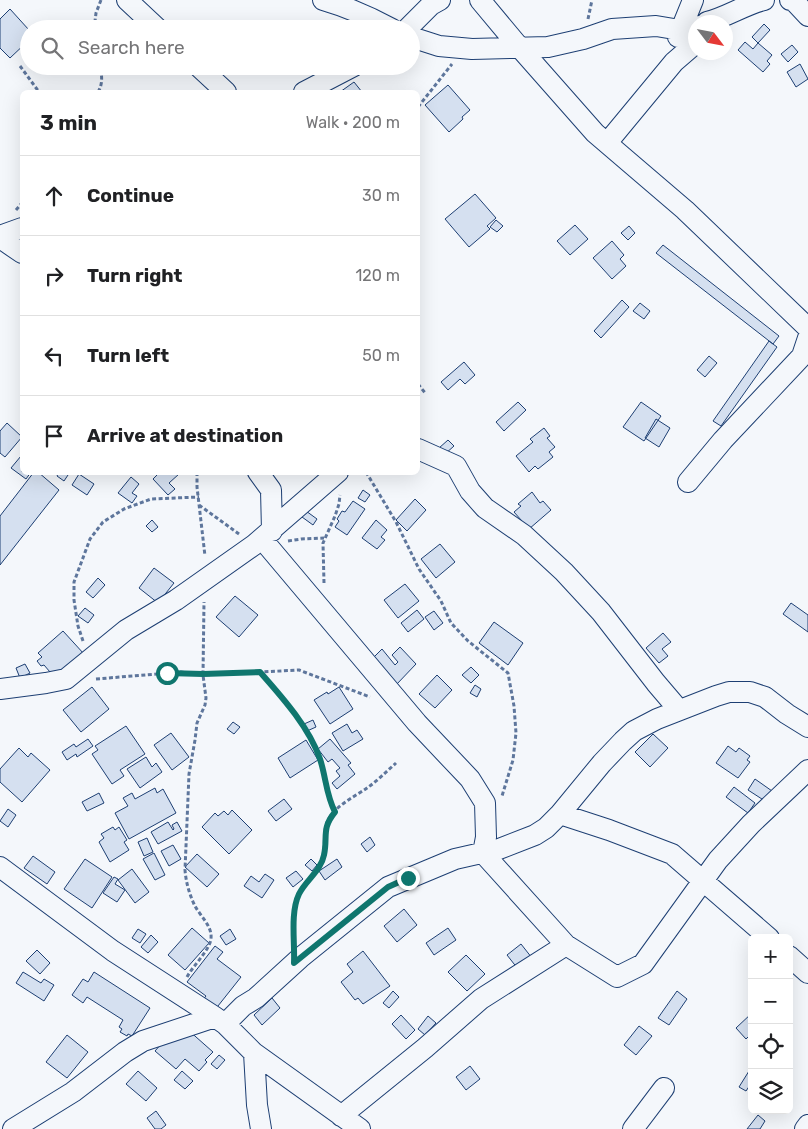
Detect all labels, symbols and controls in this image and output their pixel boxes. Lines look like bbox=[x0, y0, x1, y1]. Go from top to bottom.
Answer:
north arrow bbox=[688, 15, 733, 60]
search box bbox=[20, 20, 420, 75]
icon: search bbox=[38, 34, 66, 62]
text: Search here bbox=[78, 36, 185, 59]
text: 3 min bbox=[40, 110, 97, 135]
text: Walk · 200 m bbox=[306, 113, 400, 132]
icon: ahead bbox=[40, 182, 68, 210]
text: Continue bbox=[87, 184, 174, 207]
text: 30 m bbox=[362, 186, 400, 205]
icon: right bbox=[40, 262, 68, 290]
text: Turn right bbox=[87, 264, 182, 287]
text: 120 m bbox=[355, 266, 400, 285]
icon: left bbox=[40, 342, 68, 370]
text: Turn left bbox=[87, 344, 169, 367]
text: 50 m bbox=[362, 346, 400, 365]
icon: arrive bbox=[40, 422, 68, 450]
text: Arrive at destination bbox=[87, 424, 283, 447]
route start bbox=[156, 662, 179, 685]
route end bbox=[397, 867, 420, 890]
map controls bbox=[748, 934, 793, 1114]
button: + bbox=[748, 934, 793, 979]
button: − bbox=[748, 979, 793, 1024]
button: locate bbox=[748, 1024, 793, 1069]
button: layers bbox=[748, 1069, 793, 1114]

